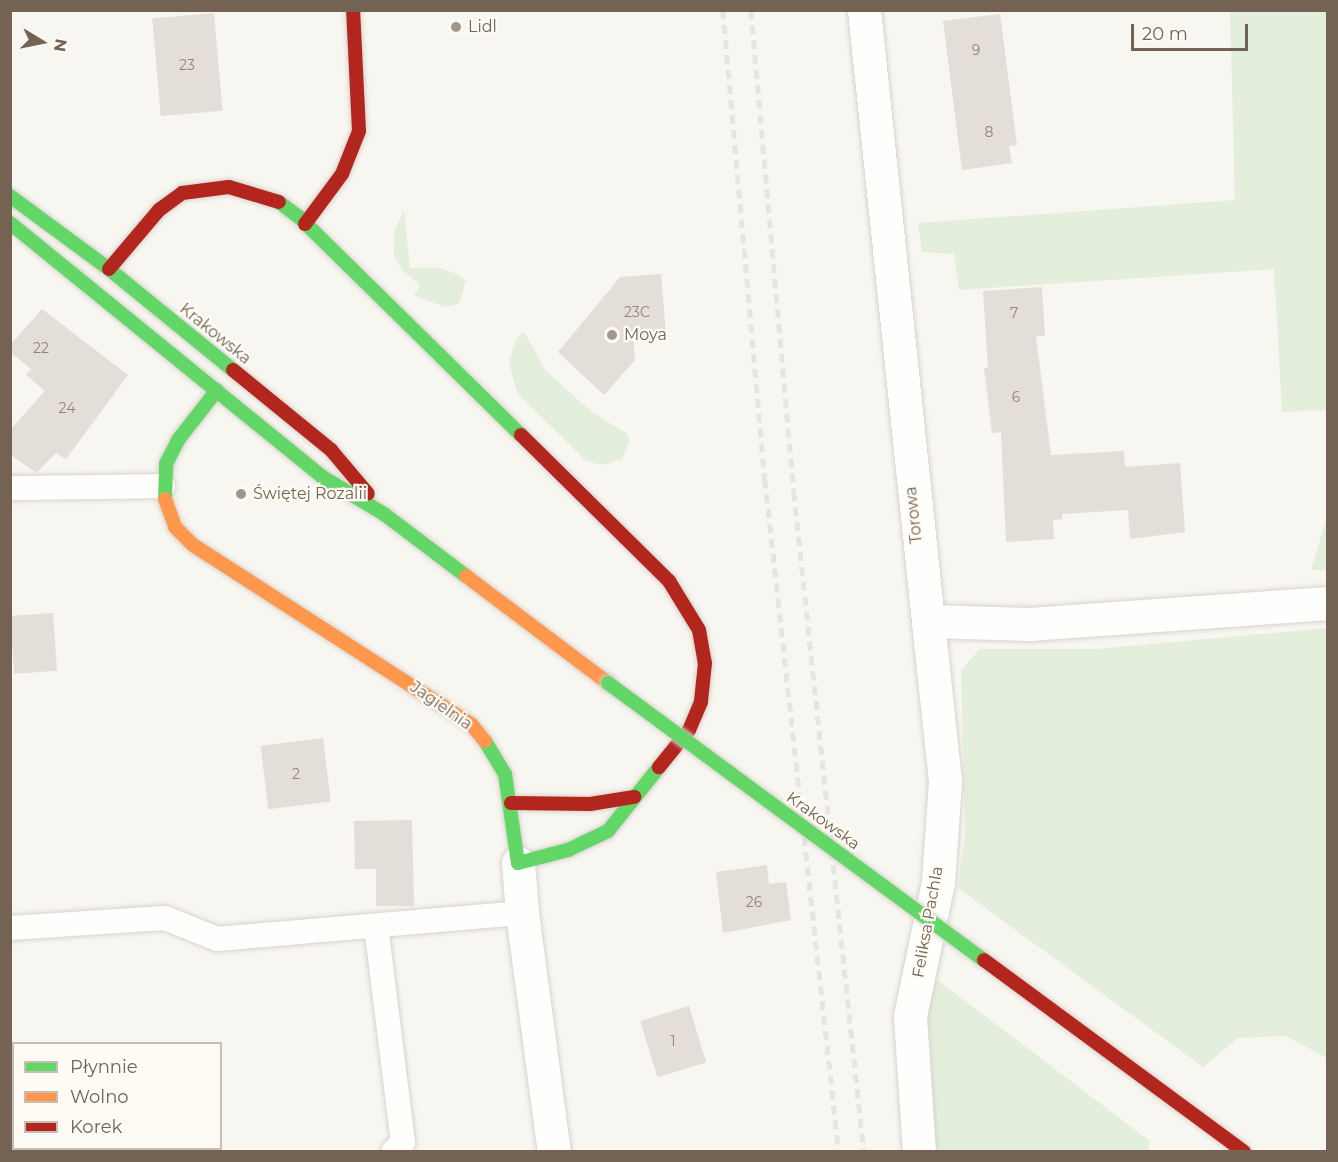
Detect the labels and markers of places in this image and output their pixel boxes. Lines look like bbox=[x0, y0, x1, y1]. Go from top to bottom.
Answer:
place label: Lidl bbox=[468, 17, 497, 37]
marker: Lidl bbox=[449, 20, 463, 34]
place label: Moya bbox=[624, 325, 667, 345]
marker: Moya bbox=[605, 328, 619, 342]
place label: Świętej Rozalii bbox=[253, 484, 367, 504]
marker: Świętej Rozalii bbox=[234, 487, 248, 501]

